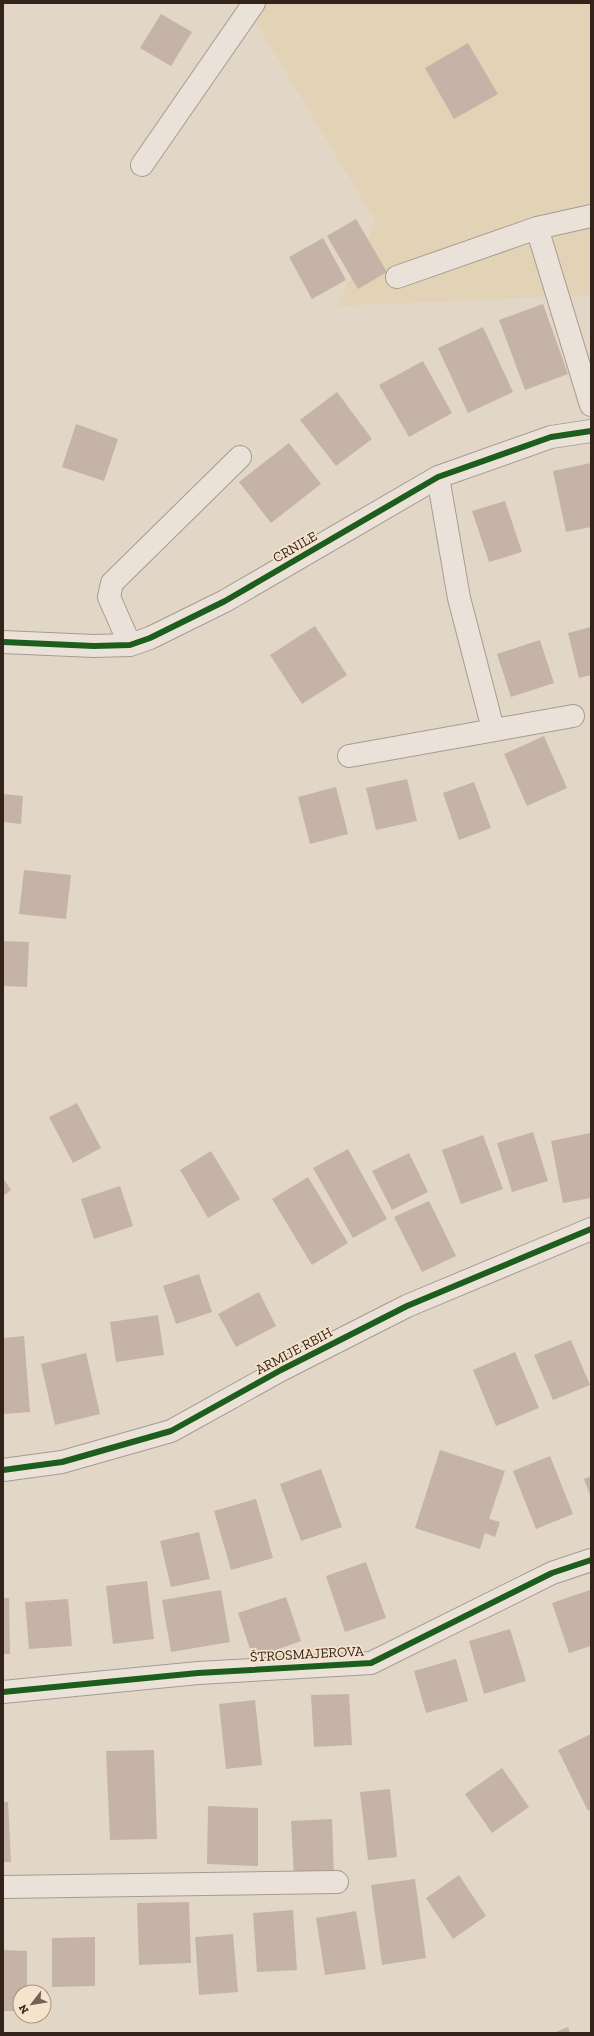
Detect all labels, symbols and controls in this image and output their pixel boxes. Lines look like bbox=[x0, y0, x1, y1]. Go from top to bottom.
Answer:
street label: CRNILE bbox=[270, 528, 320, 566]
street label: ARMIJE RBIH bbox=[253, 1324, 335, 1378]
street label: ŠTROSMAJEROVA bbox=[250, 1642, 365, 1665]
north arrow bbox=[12, 1984, 52, 2024]
text: N bbox=[16, 2001, 32, 2016]

